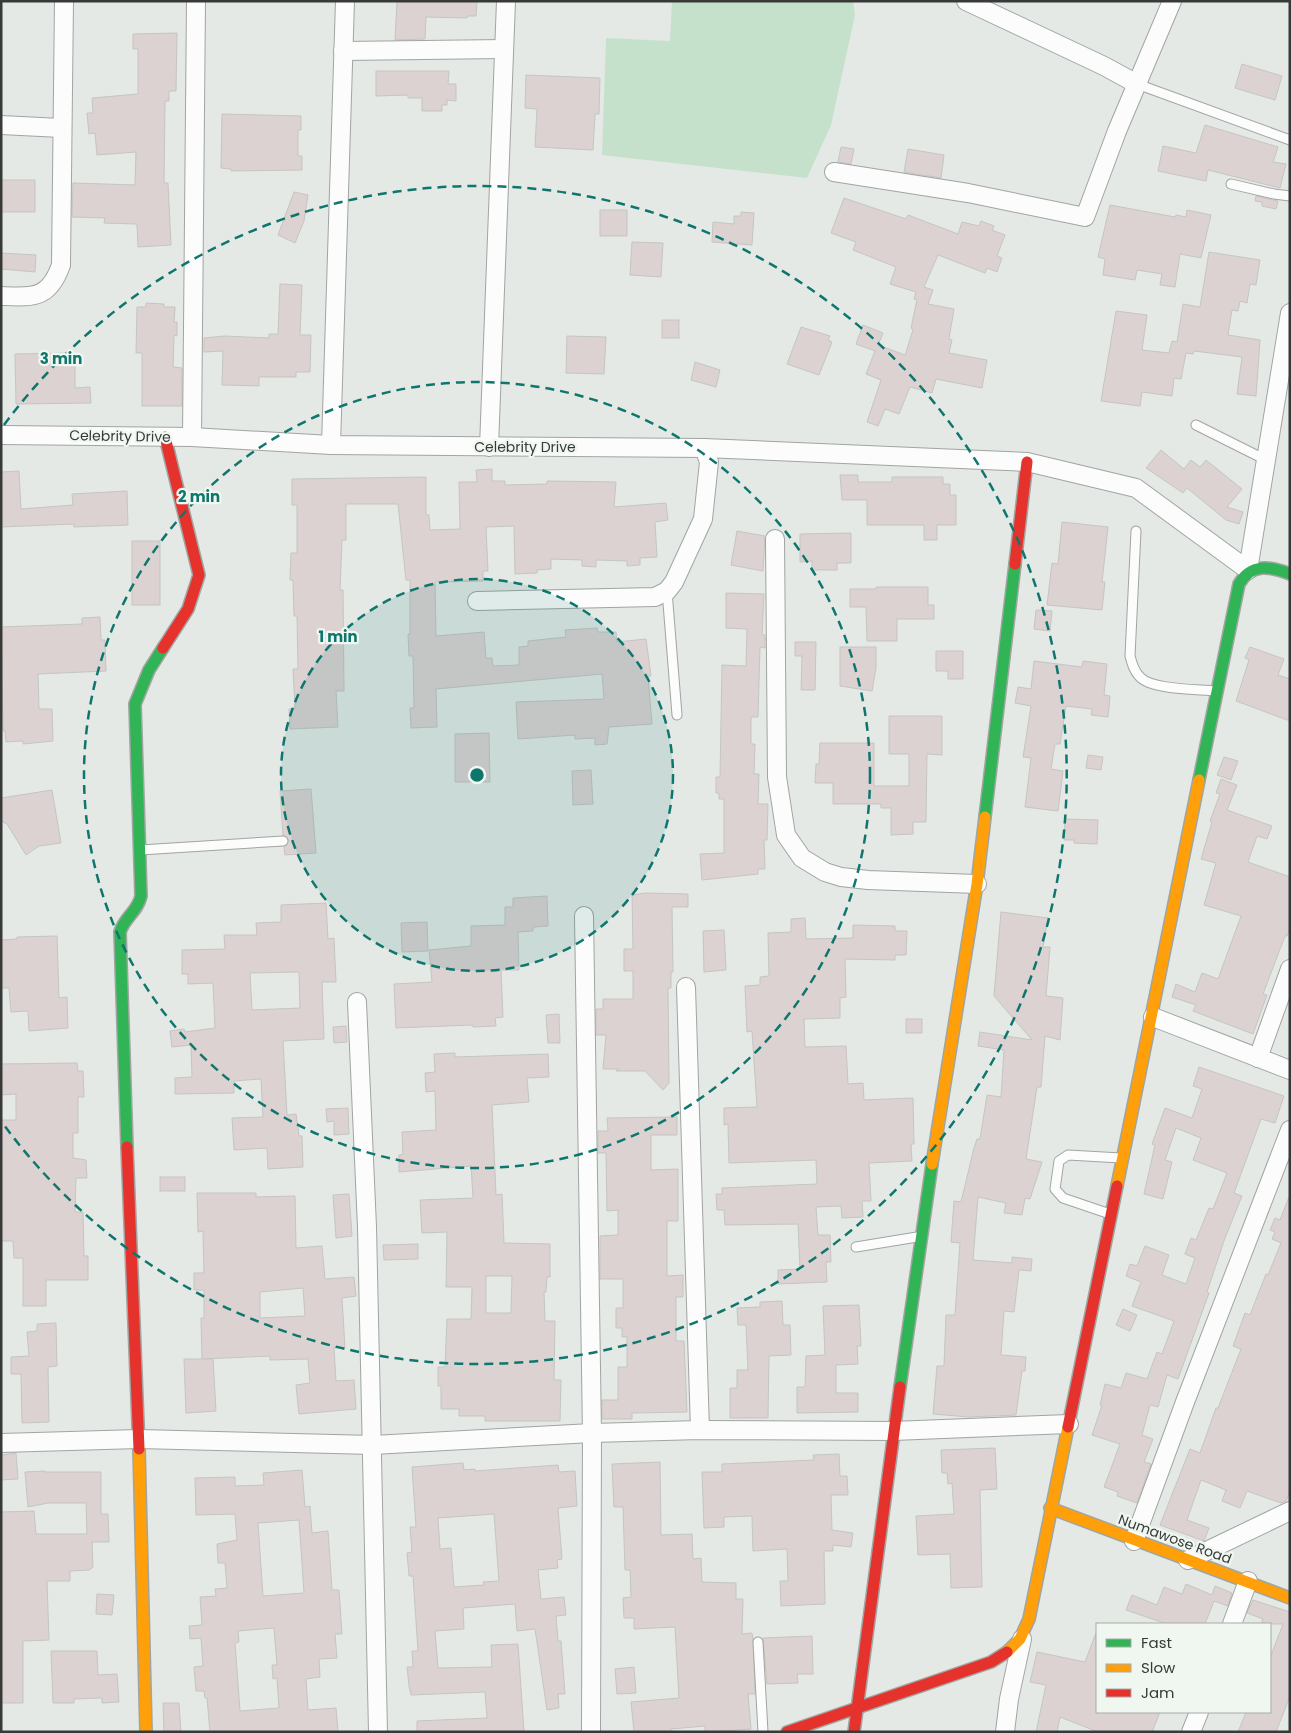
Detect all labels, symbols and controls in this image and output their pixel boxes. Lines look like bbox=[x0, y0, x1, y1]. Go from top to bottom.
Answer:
text: 3 min bbox=[40, 348, 82, 369]
street label: Celebrity Drive bbox=[69, 425, 171, 447]
street label: Celebrity Drive bbox=[474, 437, 576, 457]
text: 2 min bbox=[178, 486, 220, 507]
text: 1 min bbox=[318, 626, 358, 647]
centre of rings bbox=[468, 766, 486, 784]
street label: Numawose Road bbox=[1116, 1509, 1234, 1569]
legend bbox=[1096, 1623, 1271, 1713]
text: Fast bbox=[1141, 1632, 1172, 1653]
text: Slow bbox=[1141, 1657, 1176, 1678]
text: Jam bbox=[1141, 1682, 1175, 1703]

